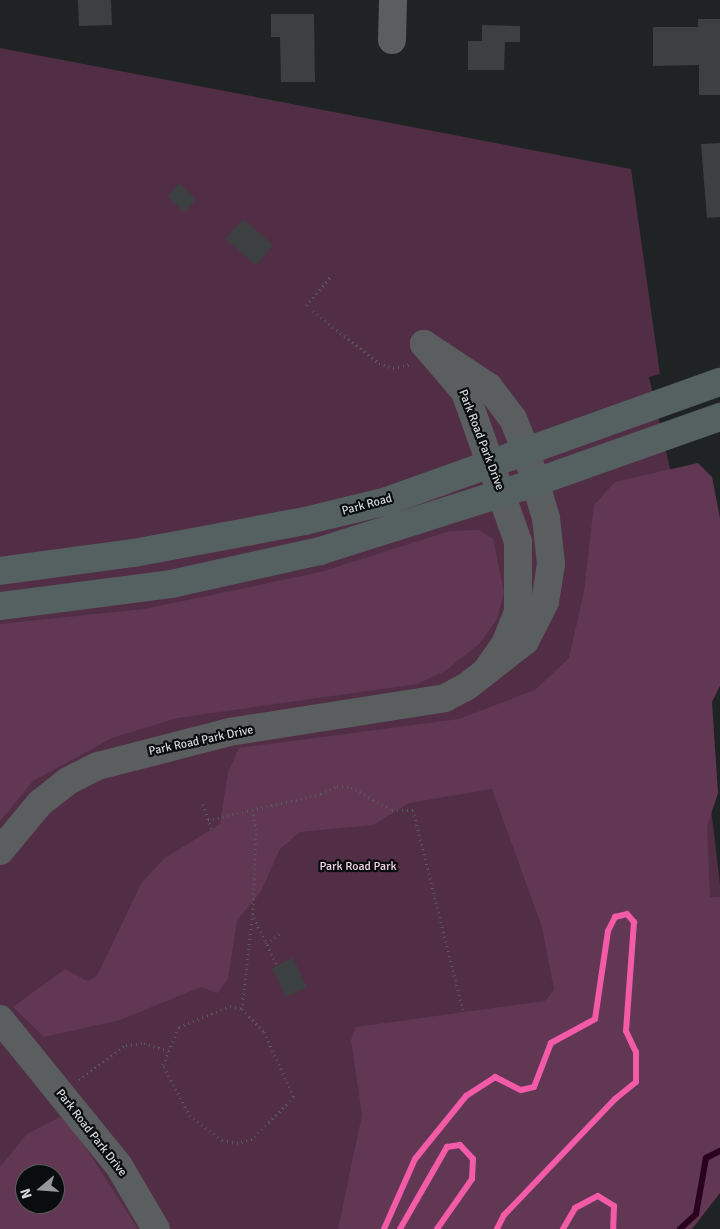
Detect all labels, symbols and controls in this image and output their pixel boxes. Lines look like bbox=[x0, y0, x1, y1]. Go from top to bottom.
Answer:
street label: Park Road Park Drive bbox=[455, 388, 507, 492]
street label: Park Road bbox=[340, 491, 394, 519]
street label: Park Road Park Drive bbox=[147, 723, 255, 759]
park label: Park Road Park bbox=[319, 860, 397, 874]
street label: Park Road Park Drive bbox=[53, 1087, 129, 1179]
north arrow bbox=[15, 1164, 65, 1214]
text: N bbox=[17, 1186, 36, 1201]

